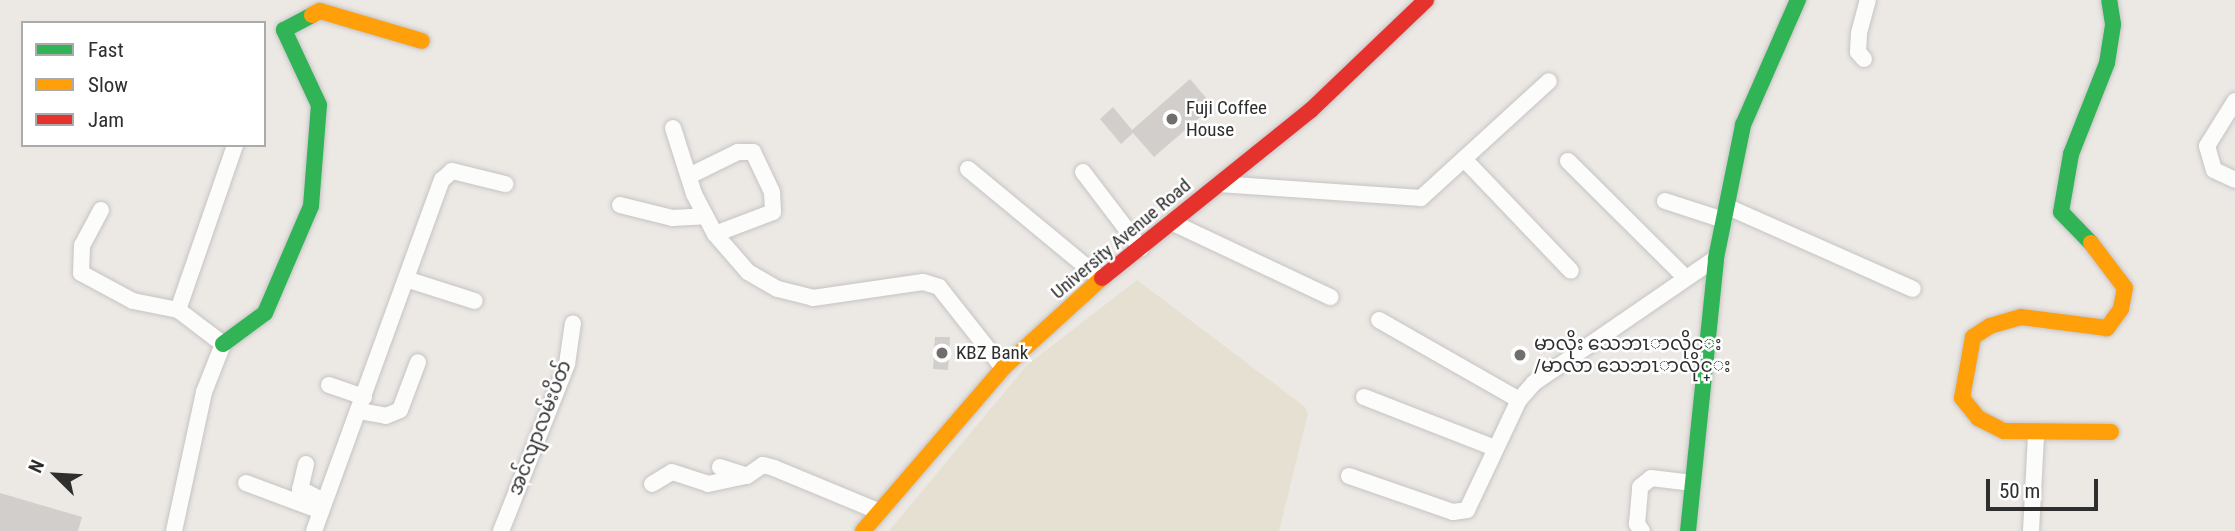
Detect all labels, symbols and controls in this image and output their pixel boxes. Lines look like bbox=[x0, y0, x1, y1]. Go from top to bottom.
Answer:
legend bbox=[21, 21, 266, 147]
text: Fast bbox=[88, 38, 124, 62]
text: Slow bbox=[88, 73, 128, 97]
place label: Fuji Coffee House bbox=[1186, 97, 1267, 141]
text: Jam bbox=[88, 108, 124, 132]
marker: Fuji Coffee House bbox=[1164, 111, 1180, 127]
street label: University Avenue Road bbox=[1047, 174, 1195, 304]
place label: မာလိုး သေဘၤာလိုင္း /မာလာ သေဘၤာလိုင္း bbox=[1534, 333, 1731, 377]
place label: KBZ Bank bbox=[956, 342, 1028, 364]
marker: KBZ Bank bbox=[934, 345, 950, 361]
marker: မာလိုး သေဘၤာလိုင္း /မာလာ သေဘၤာလိုင္း bbox=[1512, 347, 1528, 363]
street label: အင်လျာလမ်းပိတ် bbox=[504, 357, 576, 499]
north arrow bbox=[21, 440, 91, 510]
text: N bbox=[23, 456, 49, 476]
scale bar bbox=[1990, 464, 2102, 508]
text: 50 m bbox=[1999, 479, 2040, 503]

